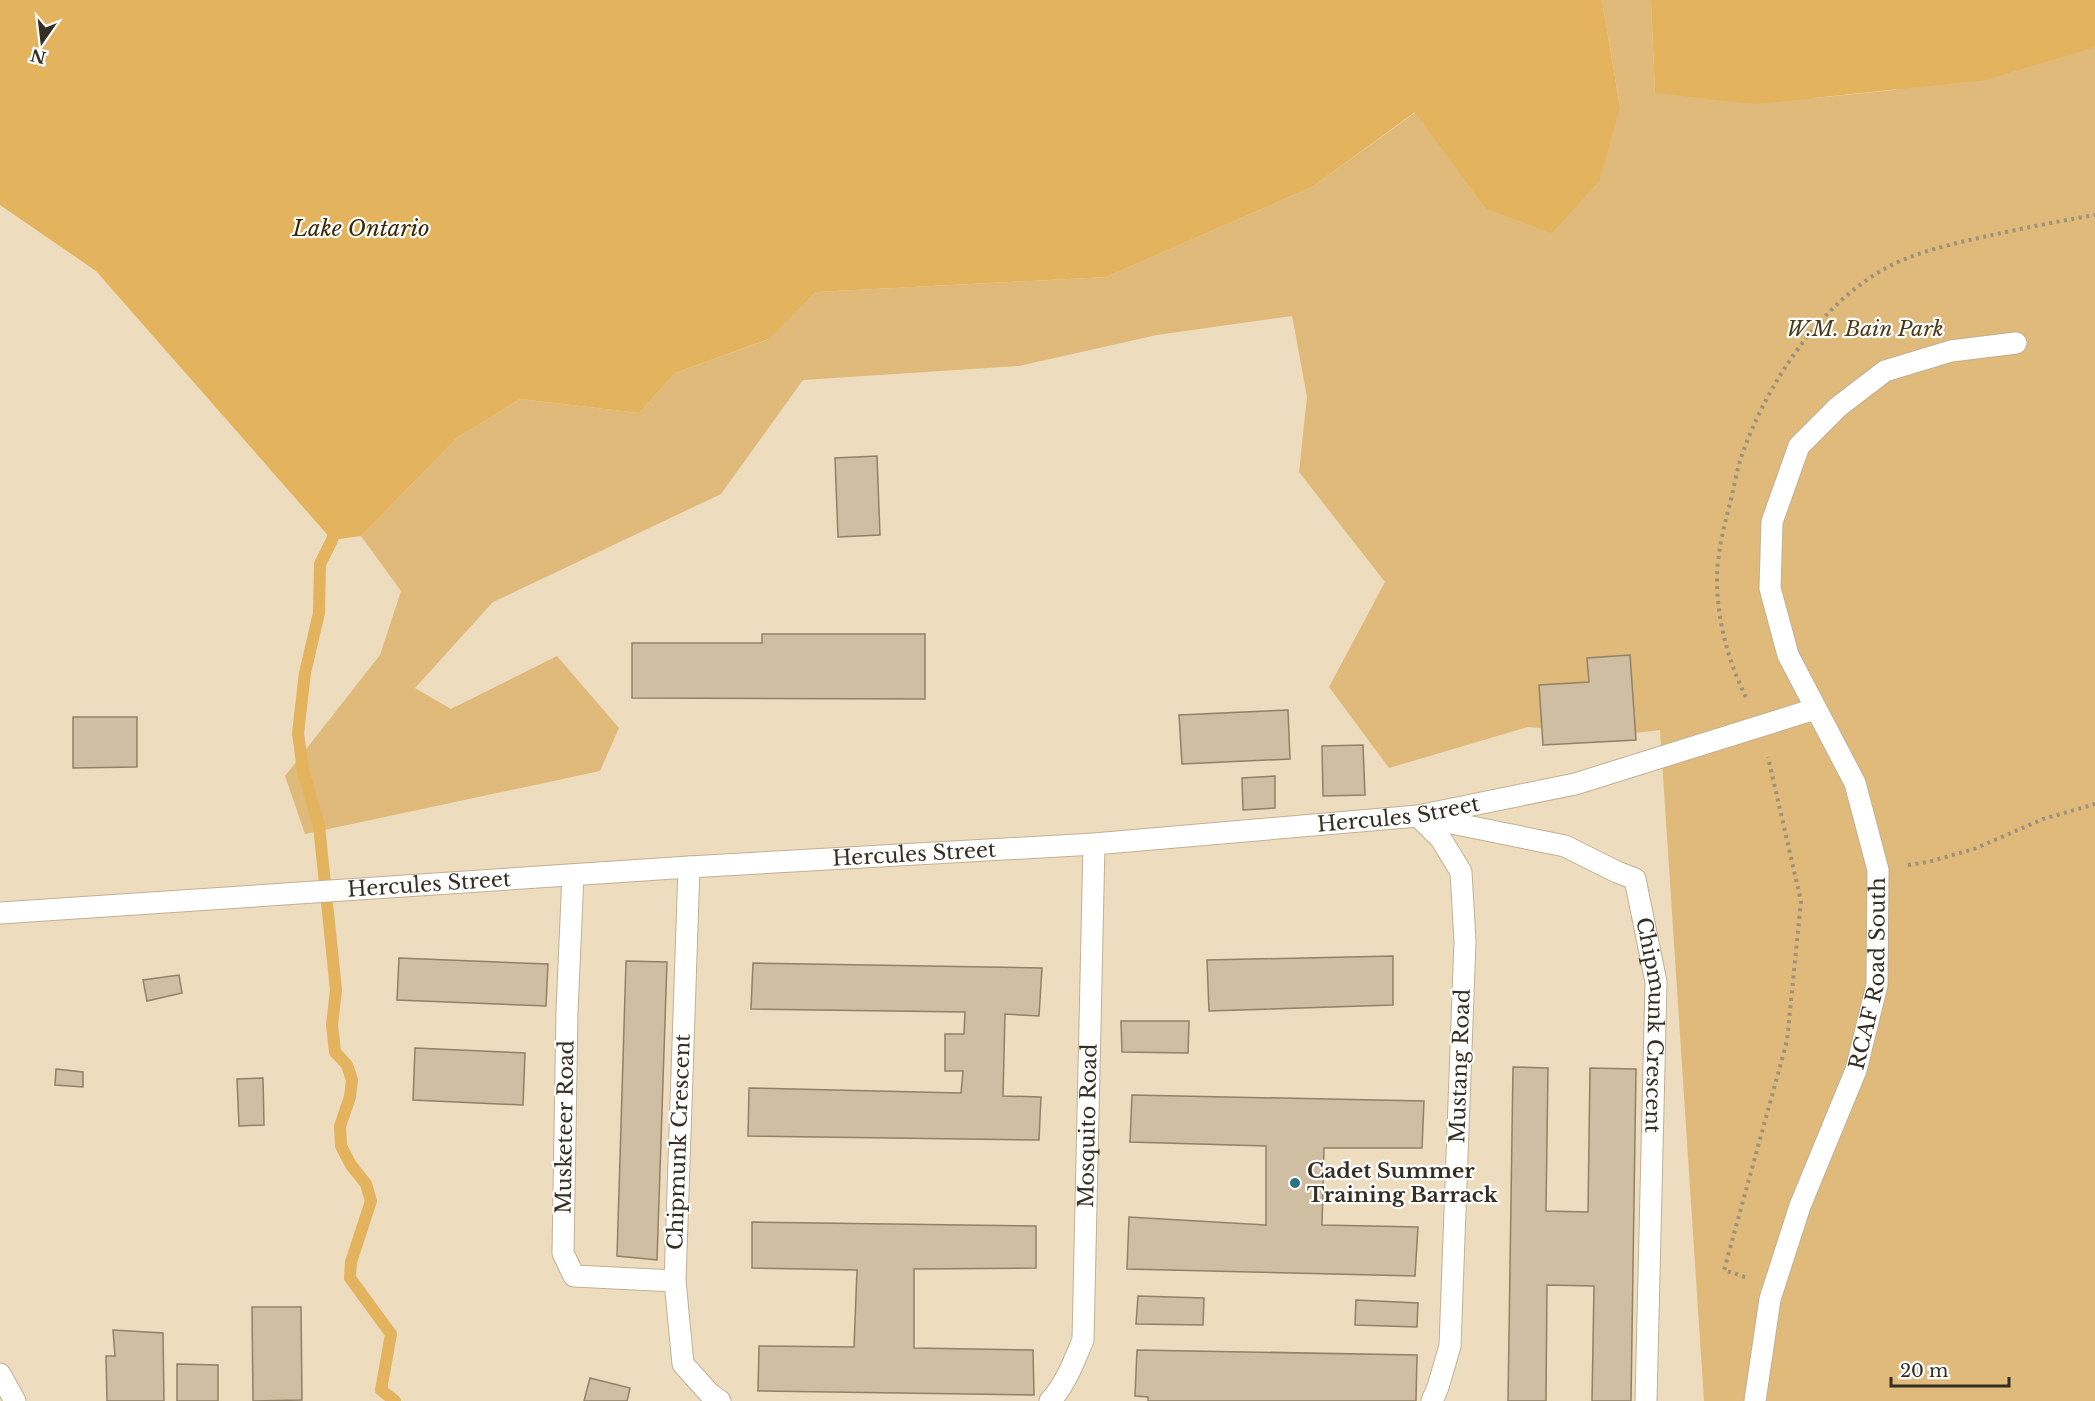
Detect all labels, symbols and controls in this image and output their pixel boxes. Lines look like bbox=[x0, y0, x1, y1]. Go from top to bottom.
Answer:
north arrow bbox=[12, 12, 72, 72]
text: N bbox=[29, 45, 48, 68]
water label: Lake Ontario bbox=[292, 215, 429, 242]
park label: W.M. Bain Park bbox=[1786, 316, 1944, 342]
street label: Hercules Street bbox=[1316, 791, 1482, 838]
street label: Hercules Street bbox=[832, 837, 997, 872]
street label: Hercules Street bbox=[346, 866, 512, 903]
street label: RCAF Road South bbox=[1844, 877, 1891, 1072]
street label: Chipmunk Crescent bbox=[1630, 915, 1671, 1133]
street label: Mustang Road bbox=[1444, 988, 1476, 1144]
street label: Chipmunk Crescent bbox=[662, 1033, 696, 1251]
street label: Musketeer Road bbox=[550, 1040, 580, 1214]
street label: Mosquito Road bbox=[1073, 1043, 1103, 1208]
place label: Cadet Summer Training Barrack bbox=[1307, 1158, 1499, 1208]
marker: Cadet Summer Training Barrack bbox=[1288, 1176, 1302, 1190]
scale bar bbox=[1891, 1350, 2010, 1388]
text: 20 m bbox=[1900, 1360, 1948, 1382]

